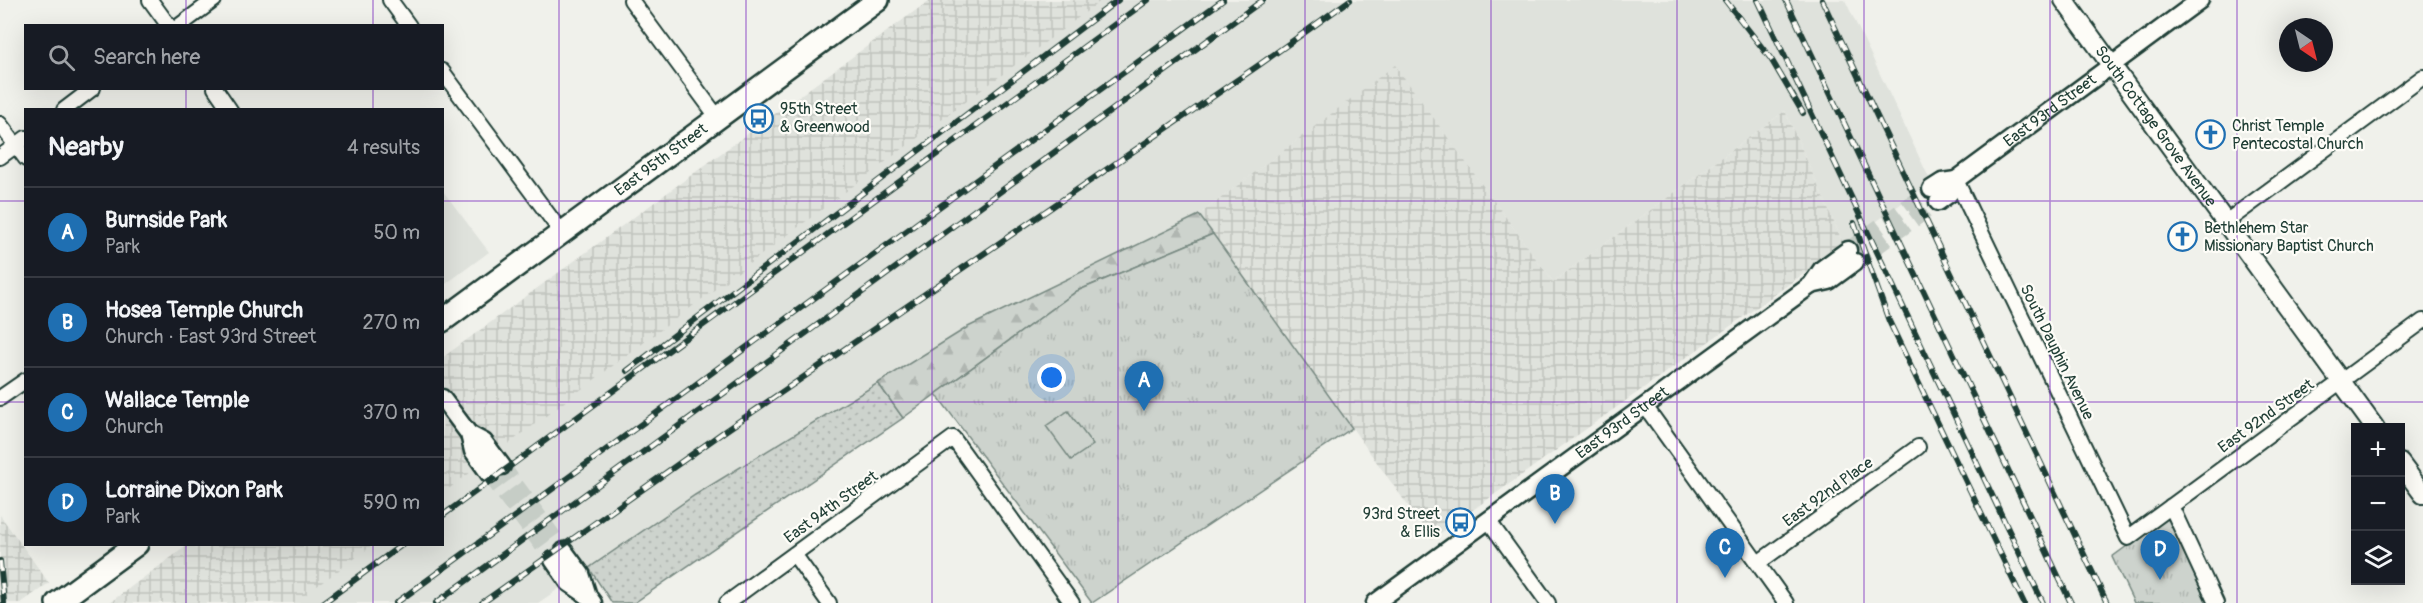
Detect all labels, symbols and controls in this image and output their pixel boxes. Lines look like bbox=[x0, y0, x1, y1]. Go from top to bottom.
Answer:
north arrow bbox=[2279, 18, 2333, 72]
search box bbox=[24, 24, 444, 90]
icon: search bbox=[45, 41, 78, 74]
street label: South Cottage Grove Avenue bbox=[2091, 42, 2221, 211]
text: Search here bbox=[93, 43, 200, 71]
street label: East 93rd Street bbox=[2000, 70, 2101, 151]
place label: 95th Street & Greenwood bbox=[780, 99, 870, 137]
bus stop icon: 95th Street & Greenwood bbox=[743, 102, 775, 134]
place label: Christ Temple Pentecostal Church bbox=[2232, 116, 2363, 154]
street label: East 95th Street bbox=[611, 119, 712, 201]
church icon: Christ Temple Pentecostal Church bbox=[2195, 119, 2227, 151]
text: Nearby bbox=[48, 131, 124, 163]
text: 4 results bbox=[347, 135, 420, 160]
text: Burnside Park bbox=[105, 206, 227, 234]
place label: Bethlehem Star Missionary Baptist Church bbox=[2204, 218, 2374, 256]
text: A bbox=[61, 220, 74, 245]
text: 50 m bbox=[373, 220, 420, 245]
church icon: Bethlehem Star Missionary Baptist Church bbox=[2167, 221, 2199, 253]
text: Park bbox=[105, 234, 140, 259]
street label: South Dauphin Avenue bbox=[2016, 281, 2099, 423]
text: Hosea Temple Church bbox=[105, 296, 303, 324]
text: B bbox=[62, 310, 73, 335]
text: 270 m bbox=[362, 310, 420, 335]
text: Church · East 93rd Street bbox=[105, 324, 316, 349]
pin: A bbox=[1124, 362, 1164, 411]
your location bbox=[1037, 363, 1066, 392]
street label: East 92nd Street bbox=[2214, 374, 2318, 458]
street label: East 93rd Street bbox=[1572, 382, 1673, 463]
text: Wallace Temple bbox=[105, 386, 249, 414]
text: C bbox=[61, 400, 74, 425]
text: 370 m bbox=[363, 400, 420, 425]
text: Church bbox=[105, 414, 163, 439]
map controls bbox=[2351, 423, 2405, 585]
button: + bbox=[2351, 423, 2405, 477]
street label: East 92nd Place bbox=[1779, 453, 1877, 531]
street label: East 94th Street bbox=[780, 466, 882, 548]
pin: B bbox=[1536, 474, 1574, 524]
text: Lorraine Dixon Park bbox=[105, 476, 283, 504]
button: − bbox=[2351, 477, 2405, 531]
text: D bbox=[61, 490, 74, 515]
text: 590 m bbox=[363, 490, 420, 515]
text: Park bbox=[105, 504, 140, 529]
place label: 93rd Street & Ellis bbox=[1363, 504, 1441, 542]
bus stop icon: 93rd Street & Ellis bbox=[1445, 507, 1477, 539]
pin: C bbox=[1706, 528, 1744, 578]
pin: D bbox=[2140, 530, 2180, 580]
button: layers bbox=[2351, 531, 2405, 585]

